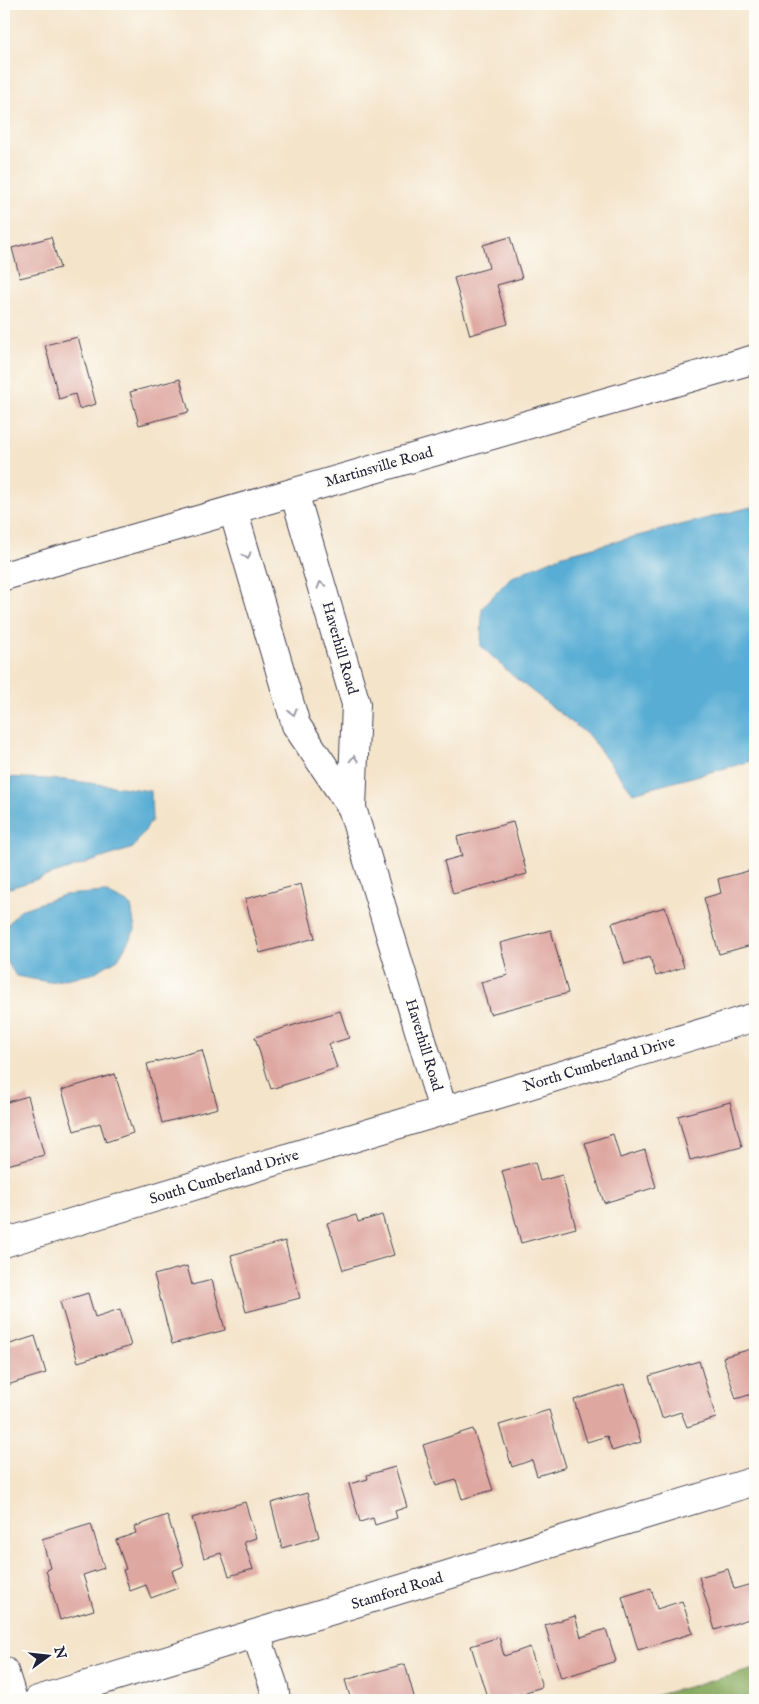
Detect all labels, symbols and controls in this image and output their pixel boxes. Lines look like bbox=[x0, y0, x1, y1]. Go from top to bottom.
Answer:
street label: Martinsville Road bbox=[323, 442, 436, 491]
one-way arrow bbox=[241, 552, 251, 560]
one-way arrow bbox=[316, 580, 327, 589]
street label: Haverhill Road bbox=[318, 599, 363, 697]
one-way arrow bbox=[287, 708, 297, 716]
one-way arrow bbox=[349, 755, 359, 763]
street label: Haverhill Road bbox=[401, 997, 447, 1094]
street label: North Cumberland Drive bbox=[521, 1032, 677, 1096]
street label: South Cumberland Drive bbox=[147, 1145, 301, 1209]
street label: Stamford Road bbox=[349, 1568, 446, 1614]
north arrow bbox=[22, 1632, 72, 1682]
text: N bbox=[49, 1644, 70, 1661]

